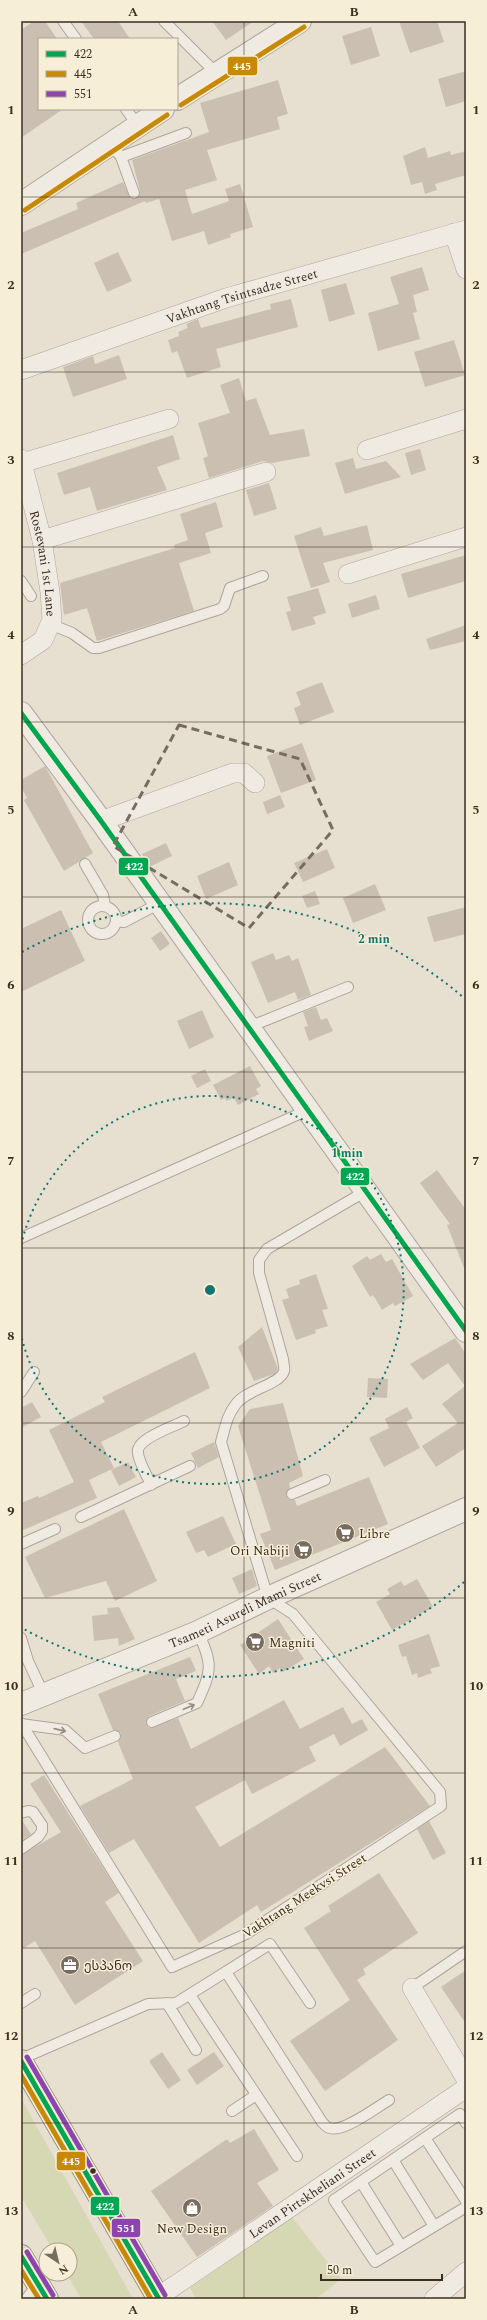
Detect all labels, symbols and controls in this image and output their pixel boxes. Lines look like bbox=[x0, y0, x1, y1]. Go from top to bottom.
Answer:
text: A bbox=[128, 2, 138, 22]
text: B bbox=[349, 2, 359, 22]
legend bbox=[38, 38, 178, 110]
text: 422 bbox=[74, 45, 92, 64]
line badge: 445 bbox=[227, 56, 258, 76]
text: 445 bbox=[233, 58, 251, 75]
text: 445 bbox=[74, 65, 92, 84]
text: 551 bbox=[74, 85, 92, 104]
text: 1 bbox=[7, 100, 15, 120]
text: 1 bbox=[472, 100, 480, 120]
street label: Vakhtang Tsintsadze Street bbox=[163, 263, 320, 329]
text: 2 bbox=[7, 275, 15, 295]
text: 2 bbox=[472, 275, 480, 295]
text: 3 bbox=[7, 450, 15, 470]
text: 3 bbox=[472, 450, 480, 470]
street label: Rostevani 1st Lane bbox=[24, 508, 61, 617]
text: 4 bbox=[7, 625, 15, 645]
text: 4 bbox=[472, 625, 480, 645]
text: 5 bbox=[7, 800, 15, 820]
text: 5 bbox=[472, 800, 480, 820]
line badge: 422 bbox=[118, 857, 149, 876]
text: 422 bbox=[125, 858, 143, 875]
text: 2 min bbox=[358, 930, 391, 949]
text: 6 bbox=[7, 975, 15, 995]
text: 6 bbox=[472, 975, 480, 995]
text: 1 min bbox=[331, 1144, 364, 1163]
text: 7 bbox=[7, 1151, 15, 1171]
text: 7 bbox=[472, 1151, 480, 1171]
line badge: 422 bbox=[340, 1167, 370, 1186]
text: 422 bbox=[346, 1168, 364, 1185]
centre of rings bbox=[203, 1283, 217, 1297]
text: 8 bbox=[7, 1326, 15, 1346]
text: 8 bbox=[472, 1326, 480, 1346]
text: 9 bbox=[7, 1501, 15, 1521]
text: 9 bbox=[472, 1501, 480, 1521]
supermarket icon: Libre bbox=[334, 1522, 356, 1544]
place label: Libre bbox=[359, 1524, 390, 1544]
supermarket icon: Ori Nabiji bbox=[292, 1539, 314, 1561]
place label: Ori Nabiji bbox=[230, 1541, 289, 1561]
street label: Tsameti Asureli Mami Street bbox=[166, 1566, 325, 1654]
supermarket icon: Magniti bbox=[244, 1631, 266, 1653]
place label: Magniti bbox=[269, 1633, 315, 1653]
text: 10 bbox=[4, 1676, 18, 1696]
text: 10 bbox=[469, 1676, 483, 1696]
one-way arrow bbox=[182, 1702, 194, 1710]
one-way arrow bbox=[53, 1726, 66, 1734]
street label: Vakhtang Meekvsi Street bbox=[239, 1848, 371, 1944]
text: 11 bbox=[4, 1851, 18, 1871]
text: 11 bbox=[469, 1851, 483, 1871]
office icon: ესპანო bbox=[59, 1954, 81, 1976]
place label: ესპანო bbox=[84, 1956, 132, 1976]
text: 12 bbox=[4, 2026, 18, 2046]
text: 12 bbox=[469, 2026, 483, 2046]
street label: Levan Pirtskheliani Street bbox=[245, 2143, 380, 2244]
line badge: 445 bbox=[56, 2151, 86, 2171]
text: 445 bbox=[62, 2153, 80, 2170]
unlabelled marker bbox=[88, 2166, 98, 2176]
line badge: 422 bbox=[90, 2196, 120, 2216]
shop icon: New Design bbox=[181, 2197, 203, 2219]
text: 422 bbox=[96, 2198, 114, 2215]
text: 13 bbox=[4, 2201, 18, 2221]
text: 13 bbox=[469, 2201, 483, 2221]
line badge: 551 bbox=[111, 2218, 141, 2238]
place label: New Design bbox=[157, 2219, 228, 2239]
text: 551 bbox=[117, 2220, 135, 2237]
north arrow bbox=[38, 2242, 78, 2282]
scale bar bbox=[321, 2256, 442, 2282]
text: N bbox=[55, 2260, 72, 2279]
text: 50 m bbox=[327, 2261, 352, 2280]
text: A bbox=[128, 2300, 138, 2320]
text: B bbox=[349, 2300, 359, 2320]

